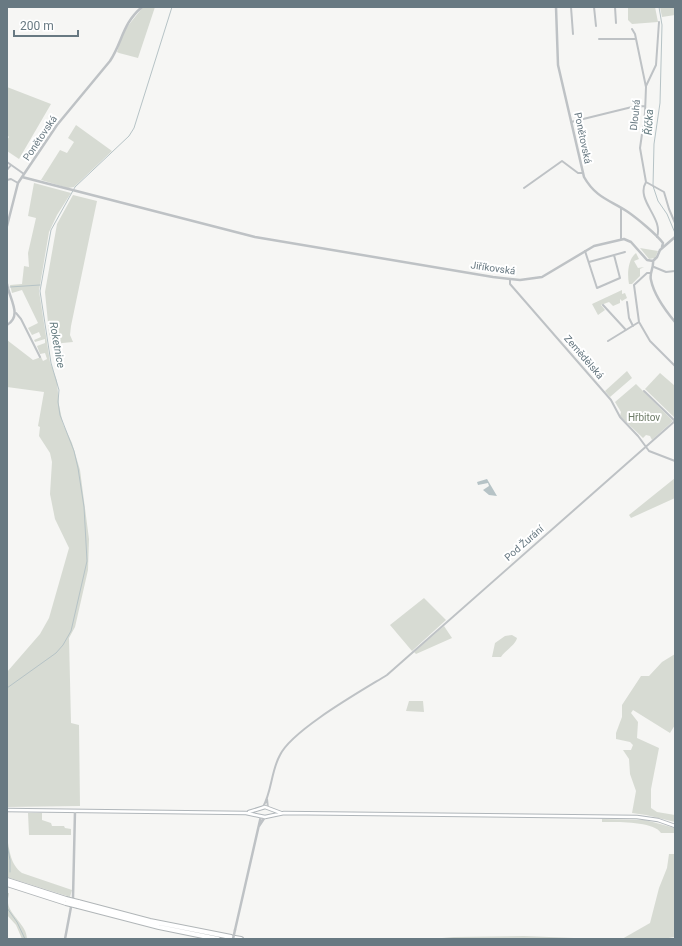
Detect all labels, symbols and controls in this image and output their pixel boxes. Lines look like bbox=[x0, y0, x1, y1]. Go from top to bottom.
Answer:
scale bar bbox=[14, 12, 78, 38]
text: 200 m bbox=[20, 19, 54, 33]
street label: Dlouhá bbox=[628, 99, 642, 131]
water label: Říčka bbox=[641, 108, 656, 135]
street label: Ponětovská bbox=[572, 111, 594, 165]
street label: Ponětovská bbox=[21, 113, 59, 163]
street label: Jiříkovská bbox=[470, 259, 516, 277]
water label: Roketnice bbox=[47, 321, 68, 370]
street label: Zemědělská bbox=[562, 333, 606, 381]
park label: Hřbitov bbox=[628, 412, 660, 423]
street label: Pod Žurání bbox=[502, 522, 546, 563]

